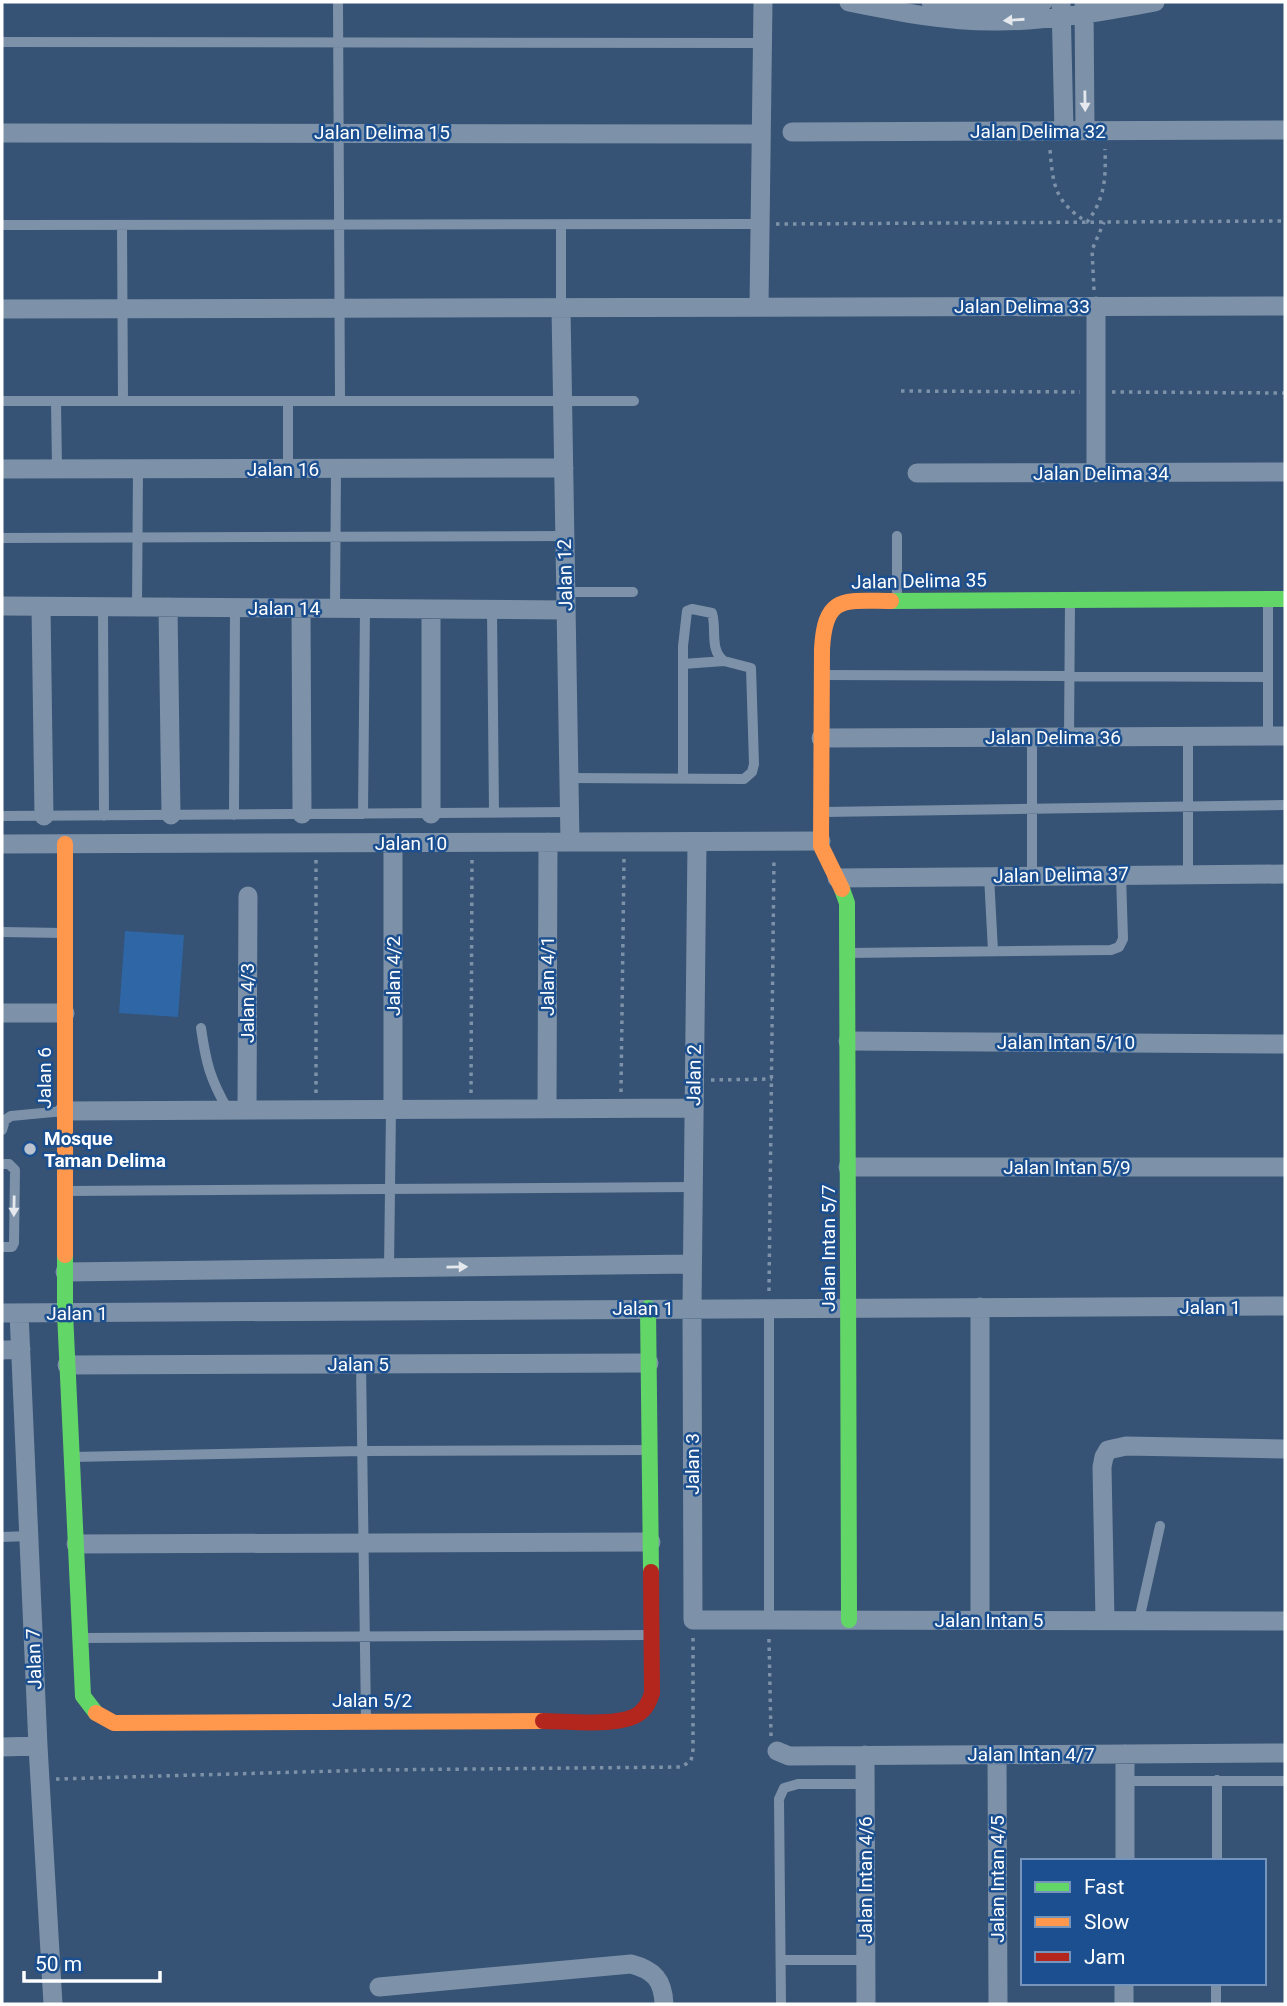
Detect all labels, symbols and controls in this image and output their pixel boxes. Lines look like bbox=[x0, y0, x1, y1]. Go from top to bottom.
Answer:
one-way arrow bbox=[1003, 15, 1025, 26]
one-way arrow bbox=[1079, 91, 1091, 113]
street label: Jalan Delima 32 bbox=[970, 120, 1106, 143]
street label: Jalan Delima 15 bbox=[314, 121, 450, 144]
street label: Jalan Delima 33 bbox=[954, 295, 1090, 318]
street label: Jalan 16 bbox=[247, 458, 319, 481]
street label: Jalan Delima 34 bbox=[1033, 462, 1169, 485]
street label: Jalan 12 bbox=[553, 539, 577, 611]
street label: Jalan Delima 35 bbox=[851, 568, 987, 594]
street label: Jalan 14 bbox=[248, 597, 320, 620]
street label: Jalan Delima 36 bbox=[985, 726, 1121, 749]
street label: Jalan 10 bbox=[375, 832, 447, 855]
street label: Jalan Delima 37 bbox=[993, 862, 1129, 888]
street label: Jalan 4/2 bbox=[382, 936, 405, 1016]
street label: Jalan 4/1 bbox=[536, 936, 559, 1016]
street label: Jalan 4/3 bbox=[236, 963, 259, 1043]
street label: Jalan Intan 5/10 bbox=[997, 1031, 1135, 1054]
street label: Jalan 2 bbox=[682, 1044, 706, 1106]
street label: Jalan 6 bbox=[33, 1047, 56, 1109]
place label: Mosque Taman Delima bbox=[44, 1127, 166, 1172]
marker: Mosque Taman Delima bbox=[22, 1141, 38, 1157]
street label: Jalan Intan 5/9 bbox=[1003, 1156, 1131, 1179]
street label: Jalan Intan 5/7 bbox=[817, 1184, 840, 1312]
one-way arrow bbox=[8, 1195, 20, 1217]
one-way arrow bbox=[447, 1261, 469, 1273]
street label: Jalan 1 bbox=[1179, 1296, 1241, 1319]
street label: Jalan 1 bbox=[612, 1297, 674, 1320]
street label: Jalan 1 bbox=[46, 1302, 108, 1325]
street label: Jalan 5 bbox=[327, 1353, 389, 1376]
street label: Jalan 3 bbox=[681, 1433, 704, 1495]
street label: Jalan Intan 5 bbox=[934, 1609, 1044, 1632]
street label: Jalan 7 bbox=[21, 1628, 47, 1690]
street label: Jalan 5/2 bbox=[332, 1689, 412, 1712]
street label: Jalan Intan 4/7 bbox=[967, 1743, 1095, 1766]
street label: Jalan Intan 4/5 bbox=[986, 1815, 1009, 1943]
street label: Jalan Intan 4/6 bbox=[854, 1816, 877, 1944]
legend bbox=[1021, 1859, 1266, 1985]
text: Fast bbox=[1084, 1875, 1125, 1899]
text: Slow bbox=[1084, 1910, 1130, 1934]
scale bar bbox=[24, 1940, 161, 1984]
text: Jam bbox=[1084, 1945, 1125, 1969]
text: 50 m bbox=[35, 1952, 82, 1976]

